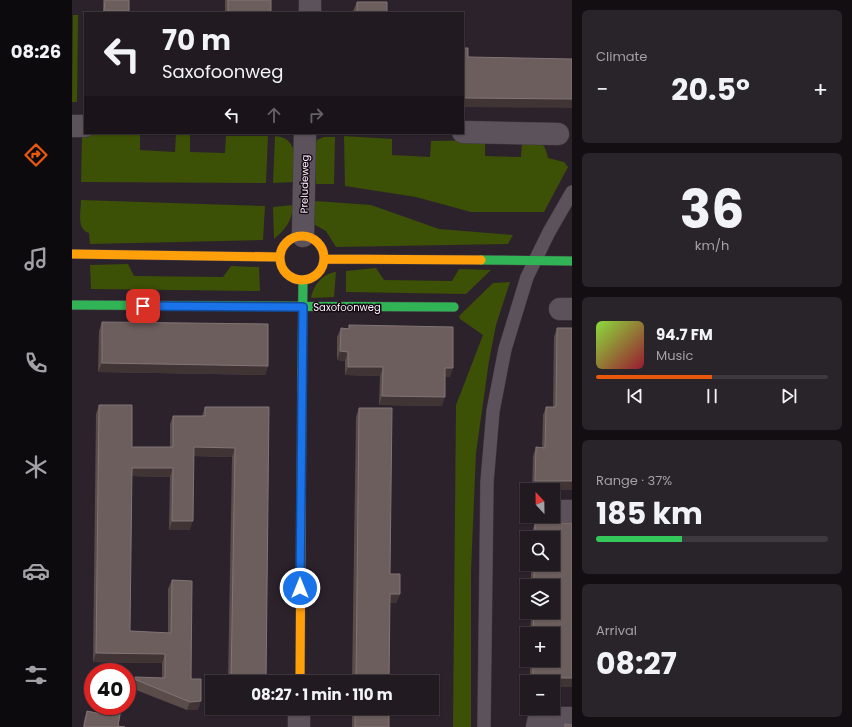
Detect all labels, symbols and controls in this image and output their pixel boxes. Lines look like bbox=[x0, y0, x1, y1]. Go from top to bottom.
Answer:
text: 70 m bbox=[162, 21, 231, 60]
icon: left bbox=[96, 28, 148, 80]
text: 08:26 bbox=[11, 39, 61, 64]
text: Climate bbox=[596, 47, 647, 66]
text: Saxofoonweg bbox=[162, 59, 283, 84]
text: 20.5° bbox=[671, 68, 750, 111]
text: − bbox=[596, 74, 608, 105]
text: + bbox=[813, 74, 828, 105]
icon: left bbox=[221, 104, 243, 126]
icon: ahead bbox=[263, 104, 285, 126]
icon: right bbox=[305, 104, 327, 126]
icon: directions bbox=[22, 141, 50, 169]
street label: Preludeweg bbox=[296, 155, 313, 213]
text: 36 bbox=[680, 173, 744, 246]
text: km/h bbox=[695, 236, 729, 255]
icon: music bbox=[22, 245, 50, 273]
pin bbox=[126, 289, 160, 323]
icon: arrive bbox=[132, 295, 154, 317]
street label: Saxofoonweg bbox=[313, 300, 381, 315]
text: 94.7 FM bbox=[656, 324, 713, 345]
text: Music bbox=[656, 346, 693, 365]
icon: phone bbox=[22, 349, 50, 377]
icon: previous bbox=[624, 385, 646, 407]
icon: pause bbox=[701, 385, 723, 407]
icon: next bbox=[778, 385, 800, 407]
icon: climate bbox=[22, 453, 50, 481]
text: Range · 37% bbox=[596, 471, 672, 490]
north arrow bbox=[520, 483, 560, 523]
map controls bbox=[520, 483, 560, 715]
text: 185 km bbox=[596, 492, 703, 535]
button: search bbox=[520, 531, 560, 571]
icon: car bbox=[22, 557, 50, 585]
position arrow bbox=[279, 567, 321, 609]
button: layers bbox=[520, 579, 560, 619]
text: Arrival bbox=[596, 621, 637, 640]
button: + bbox=[520, 627, 560, 667]
text: 08:27 bbox=[596, 642, 677, 685]
icon: filters bbox=[22, 661, 50, 689]
speed limit sign: 40 bbox=[84, 663, 136, 715]
button: − bbox=[520, 675, 560, 715]
text: 08:27 · 1 min · 110 m bbox=[251, 684, 393, 705]

